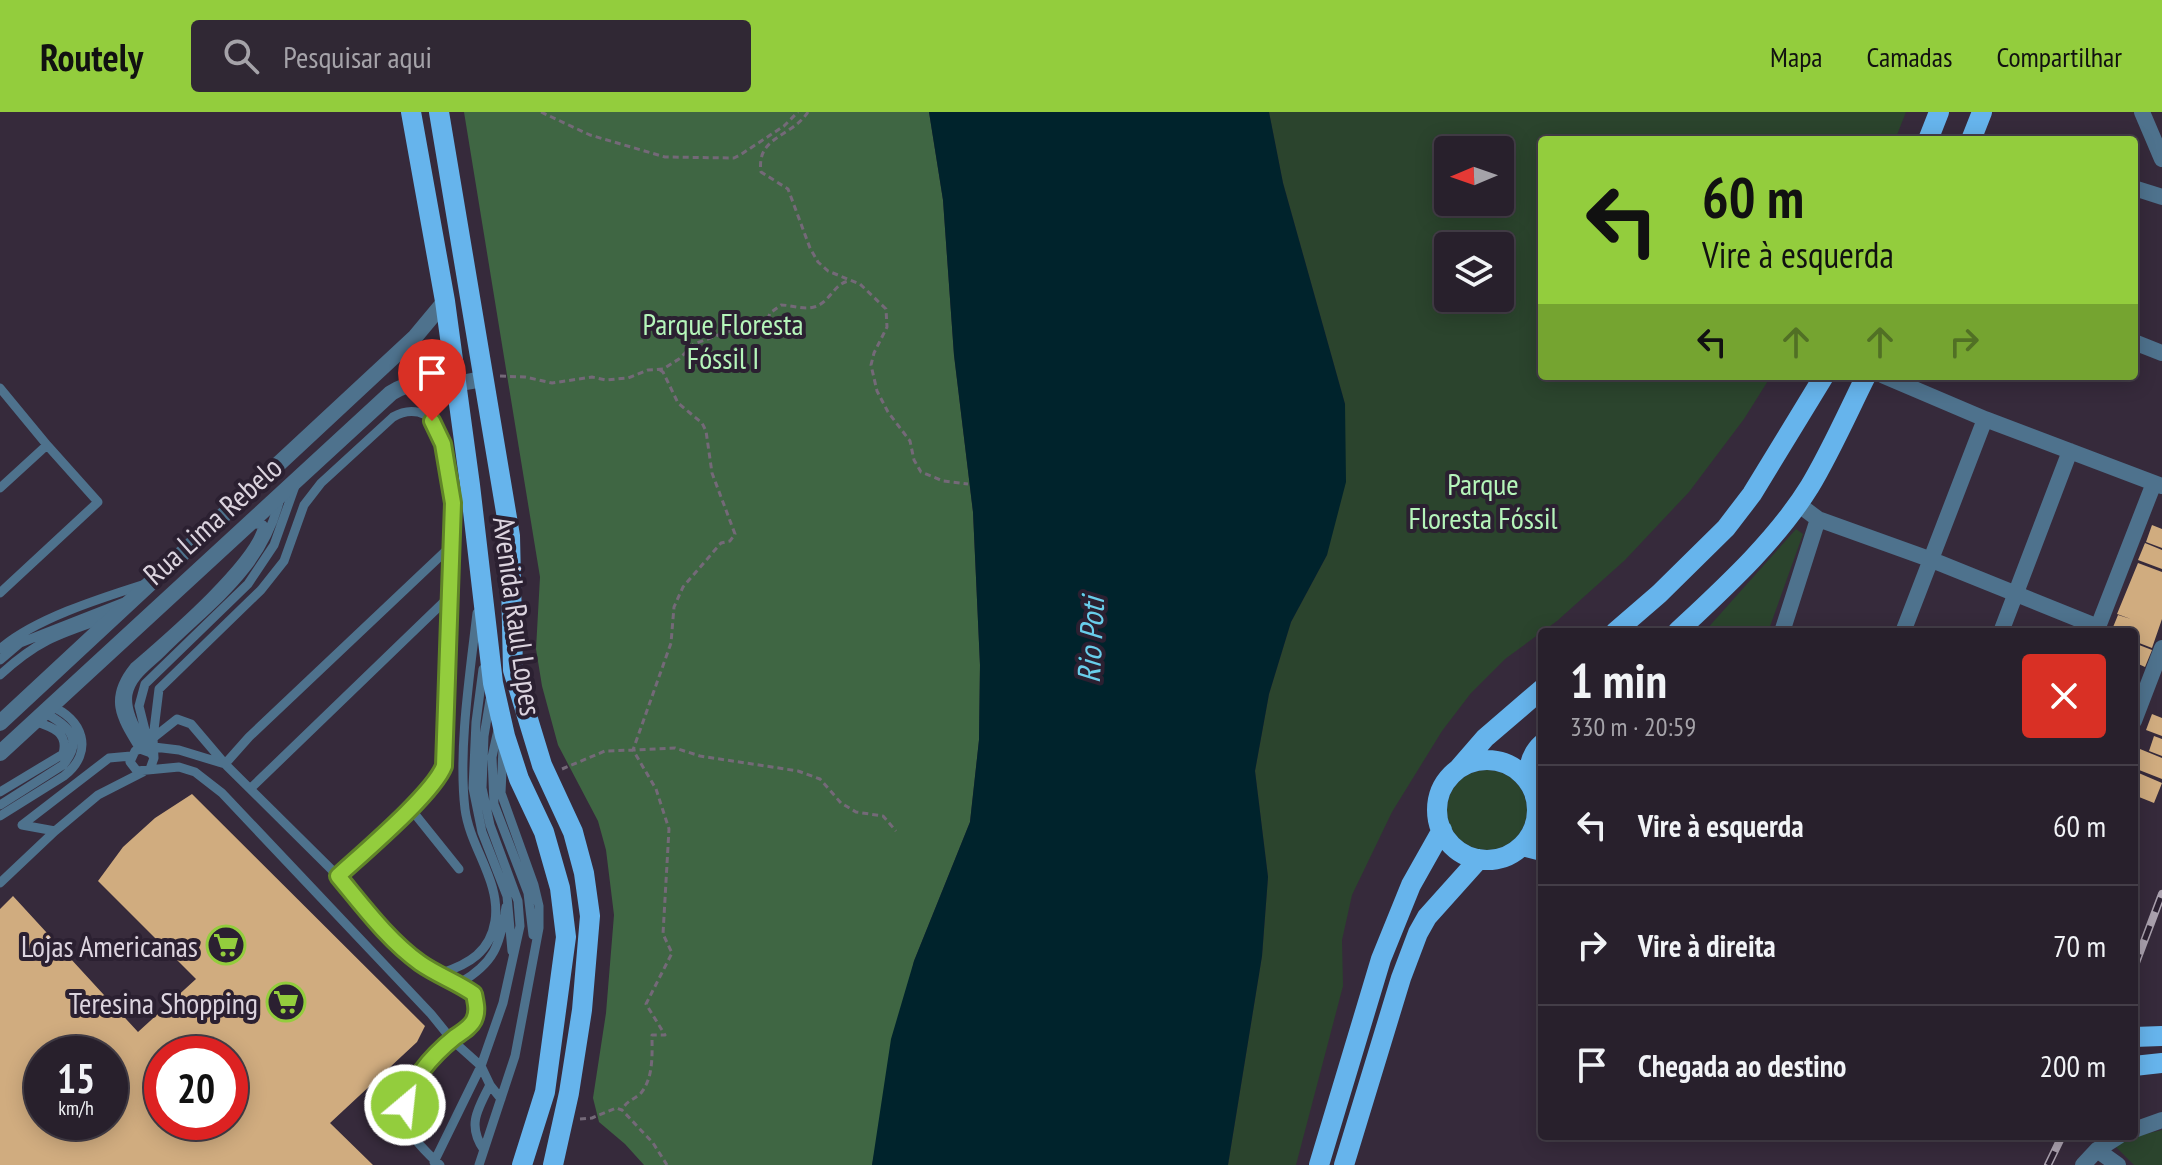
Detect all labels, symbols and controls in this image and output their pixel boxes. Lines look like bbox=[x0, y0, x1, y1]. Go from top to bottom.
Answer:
search box bbox=[191, 20, 751, 92]
text: Routely bbox=[40, 32, 143, 81]
icon: search bbox=[219, 34, 263, 78]
text: Pesquisar aqui bbox=[283, 37, 432, 76]
text: Mapa bbox=[1770, 38, 1823, 75]
text: Camadas bbox=[1867, 38, 1952, 75]
text: Compartilhar bbox=[1996, 38, 2122, 75]
north arrow bbox=[1434, 136, 1514, 216]
map controls bbox=[1434, 136, 1514, 312]
text: 60 m bbox=[1702, 161, 1804, 233]
icon: left bbox=[1570, 168, 1674, 272]
text: Vire à esquerda bbox=[1702, 231, 1894, 278]
button: layers bbox=[1434, 232, 1514, 312]
park label: Parque Floresta Fóssil I bbox=[642, 304, 804, 377]
icon: left bbox=[1690, 320, 1734, 364]
icon: ahead bbox=[1774, 320, 1818, 364]
icon: ahead bbox=[1858, 320, 1902, 364]
icon: right bbox=[1942, 320, 1986, 364]
pin bbox=[398, 339, 466, 421]
icon: arrive bbox=[410, 351, 454, 395]
street label: Rua Lima Rebelo bbox=[134, 447, 290, 593]
park label: Parque Floresta Fóssil bbox=[1409, 464, 1557, 537]
street label: Avenida Raul Lopes bbox=[485, 514, 551, 718]
water label: Rio Poti bbox=[1067, 592, 1113, 684]
text: 1 min bbox=[1570, 649, 1667, 711]
button: close bbox=[2022, 654, 2106, 738]
text: 330 m · 20:59 bbox=[1570, 710, 1696, 743]
icon: left bbox=[1570, 803, 1614, 847]
text: Vire à esquerda bbox=[1638, 806, 1804, 845]
text: 60 m bbox=[2053, 806, 2106, 845]
icon: right bbox=[1570, 923, 1614, 967]
supermarket icon: Lojas Americanas bbox=[205, 924, 247, 966]
place label: Lojas Americanas bbox=[21, 926, 198, 965]
text: Vire à direita bbox=[1638, 926, 1776, 965]
text: 70 m bbox=[2053, 926, 2106, 965]
supermarket icon: Teresina Shopping bbox=[265, 981, 307, 1023]
place label: Teresina Shopping bbox=[69, 983, 258, 1022]
speed limit sign: 20 bbox=[144, 1036, 248, 1140]
icon: arrive bbox=[1570, 1043, 1614, 1087]
text: Chegada ao destino bbox=[1638, 1046, 1846, 1085]
text: 200 m bbox=[2040, 1046, 2106, 1085]
text: 15 bbox=[57, 1052, 95, 1104]
position arrow bbox=[363, 1063, 447, 1147]
text: km/h bbox=[58, 1095, 94, 1121]

